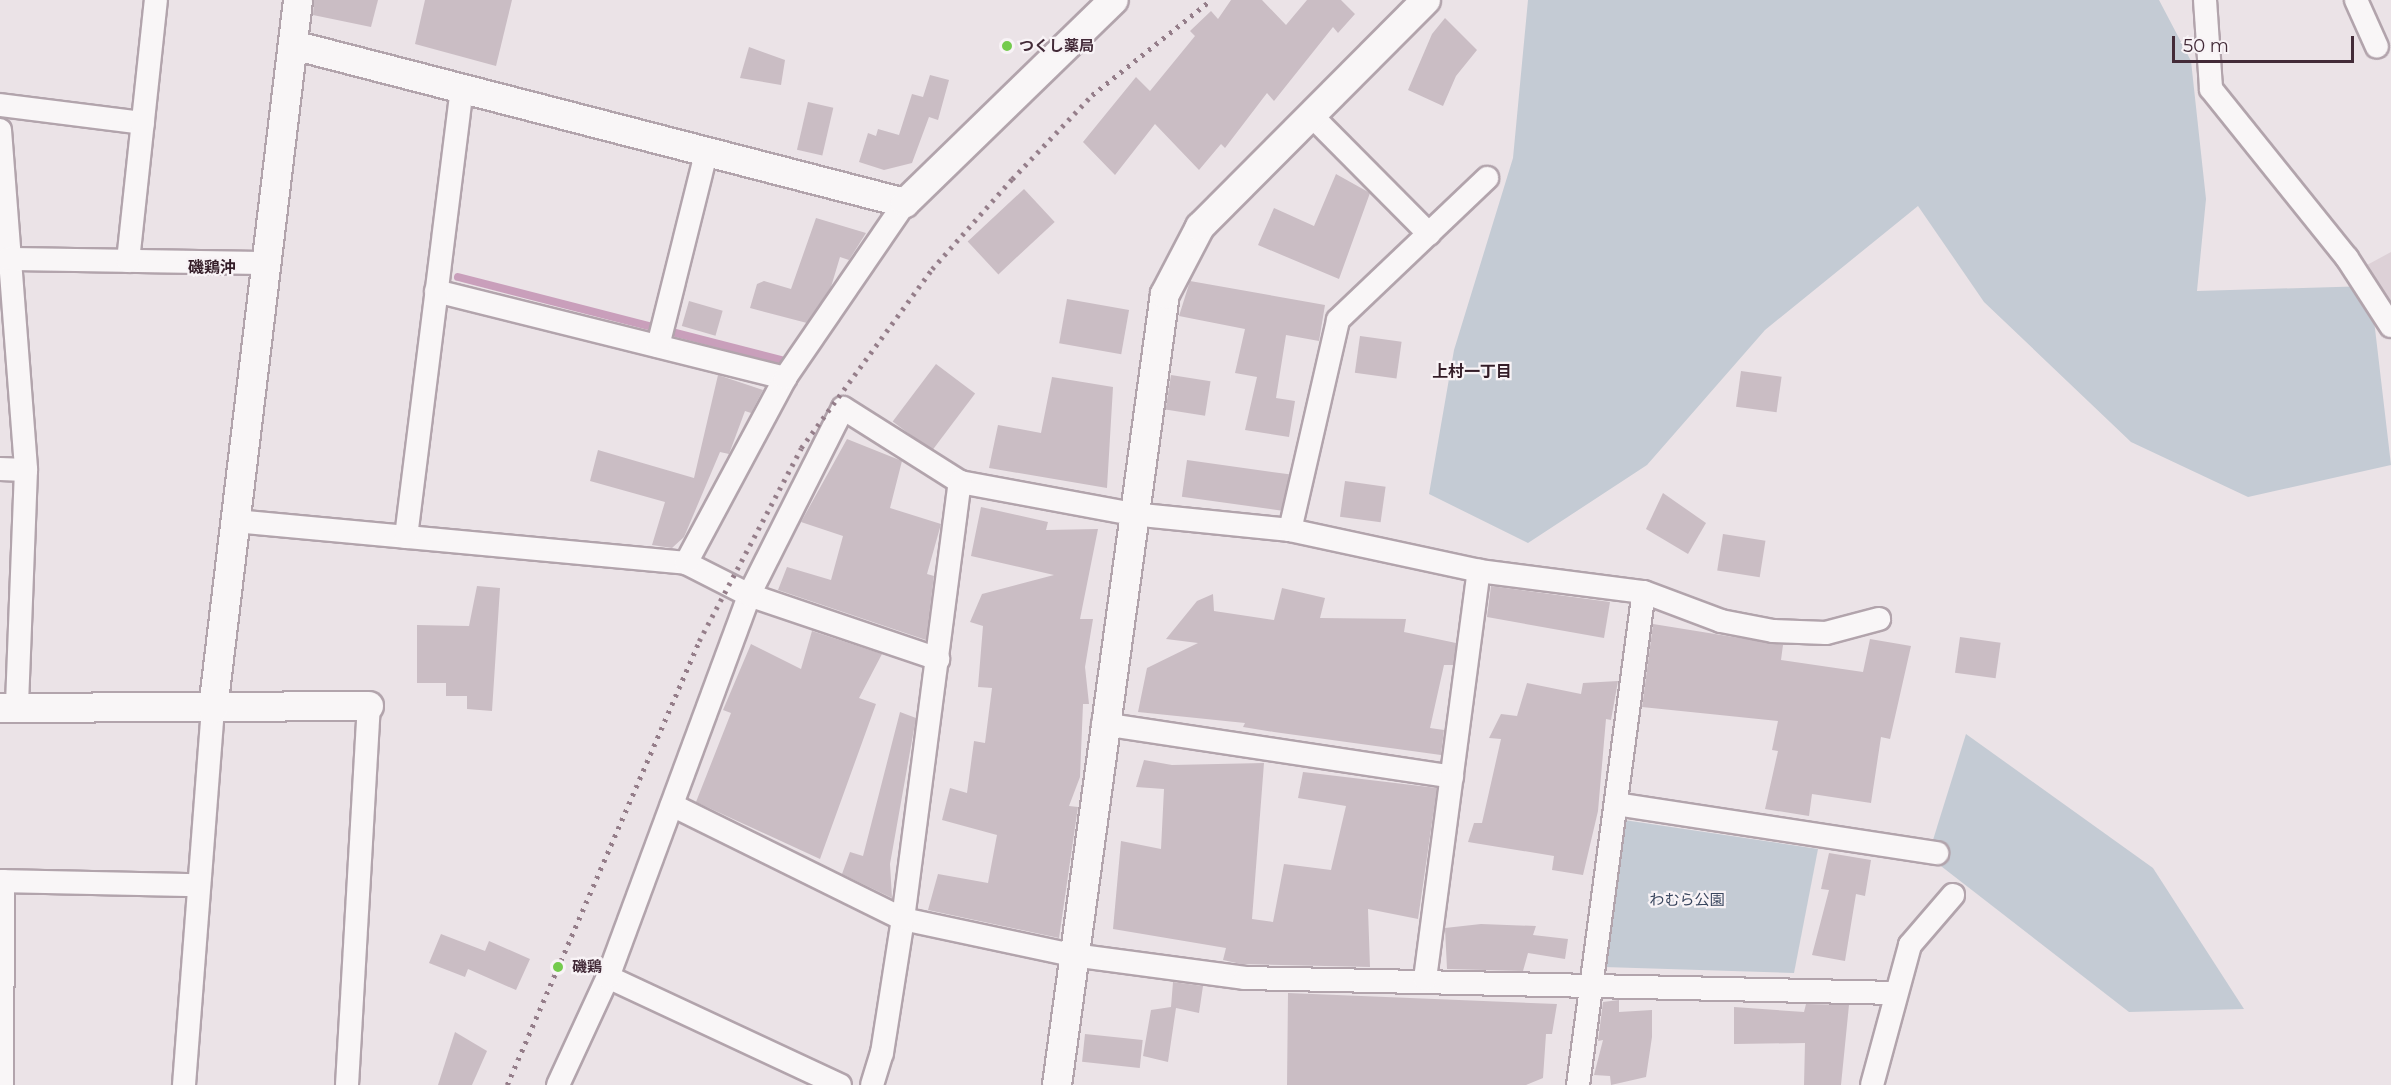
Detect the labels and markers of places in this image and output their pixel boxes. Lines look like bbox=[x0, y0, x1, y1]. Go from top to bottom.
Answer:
place label: つくし薬局 bbox=[1019, 37, 1094, 55]
marker: つくし薬局 bbox=[1000, 39, 1014, 53]
marker: 磯鶏 bbox=[549, 958, 567, 976]
place label: 磯鶏 bbox=[572, 958, 602, 976]

